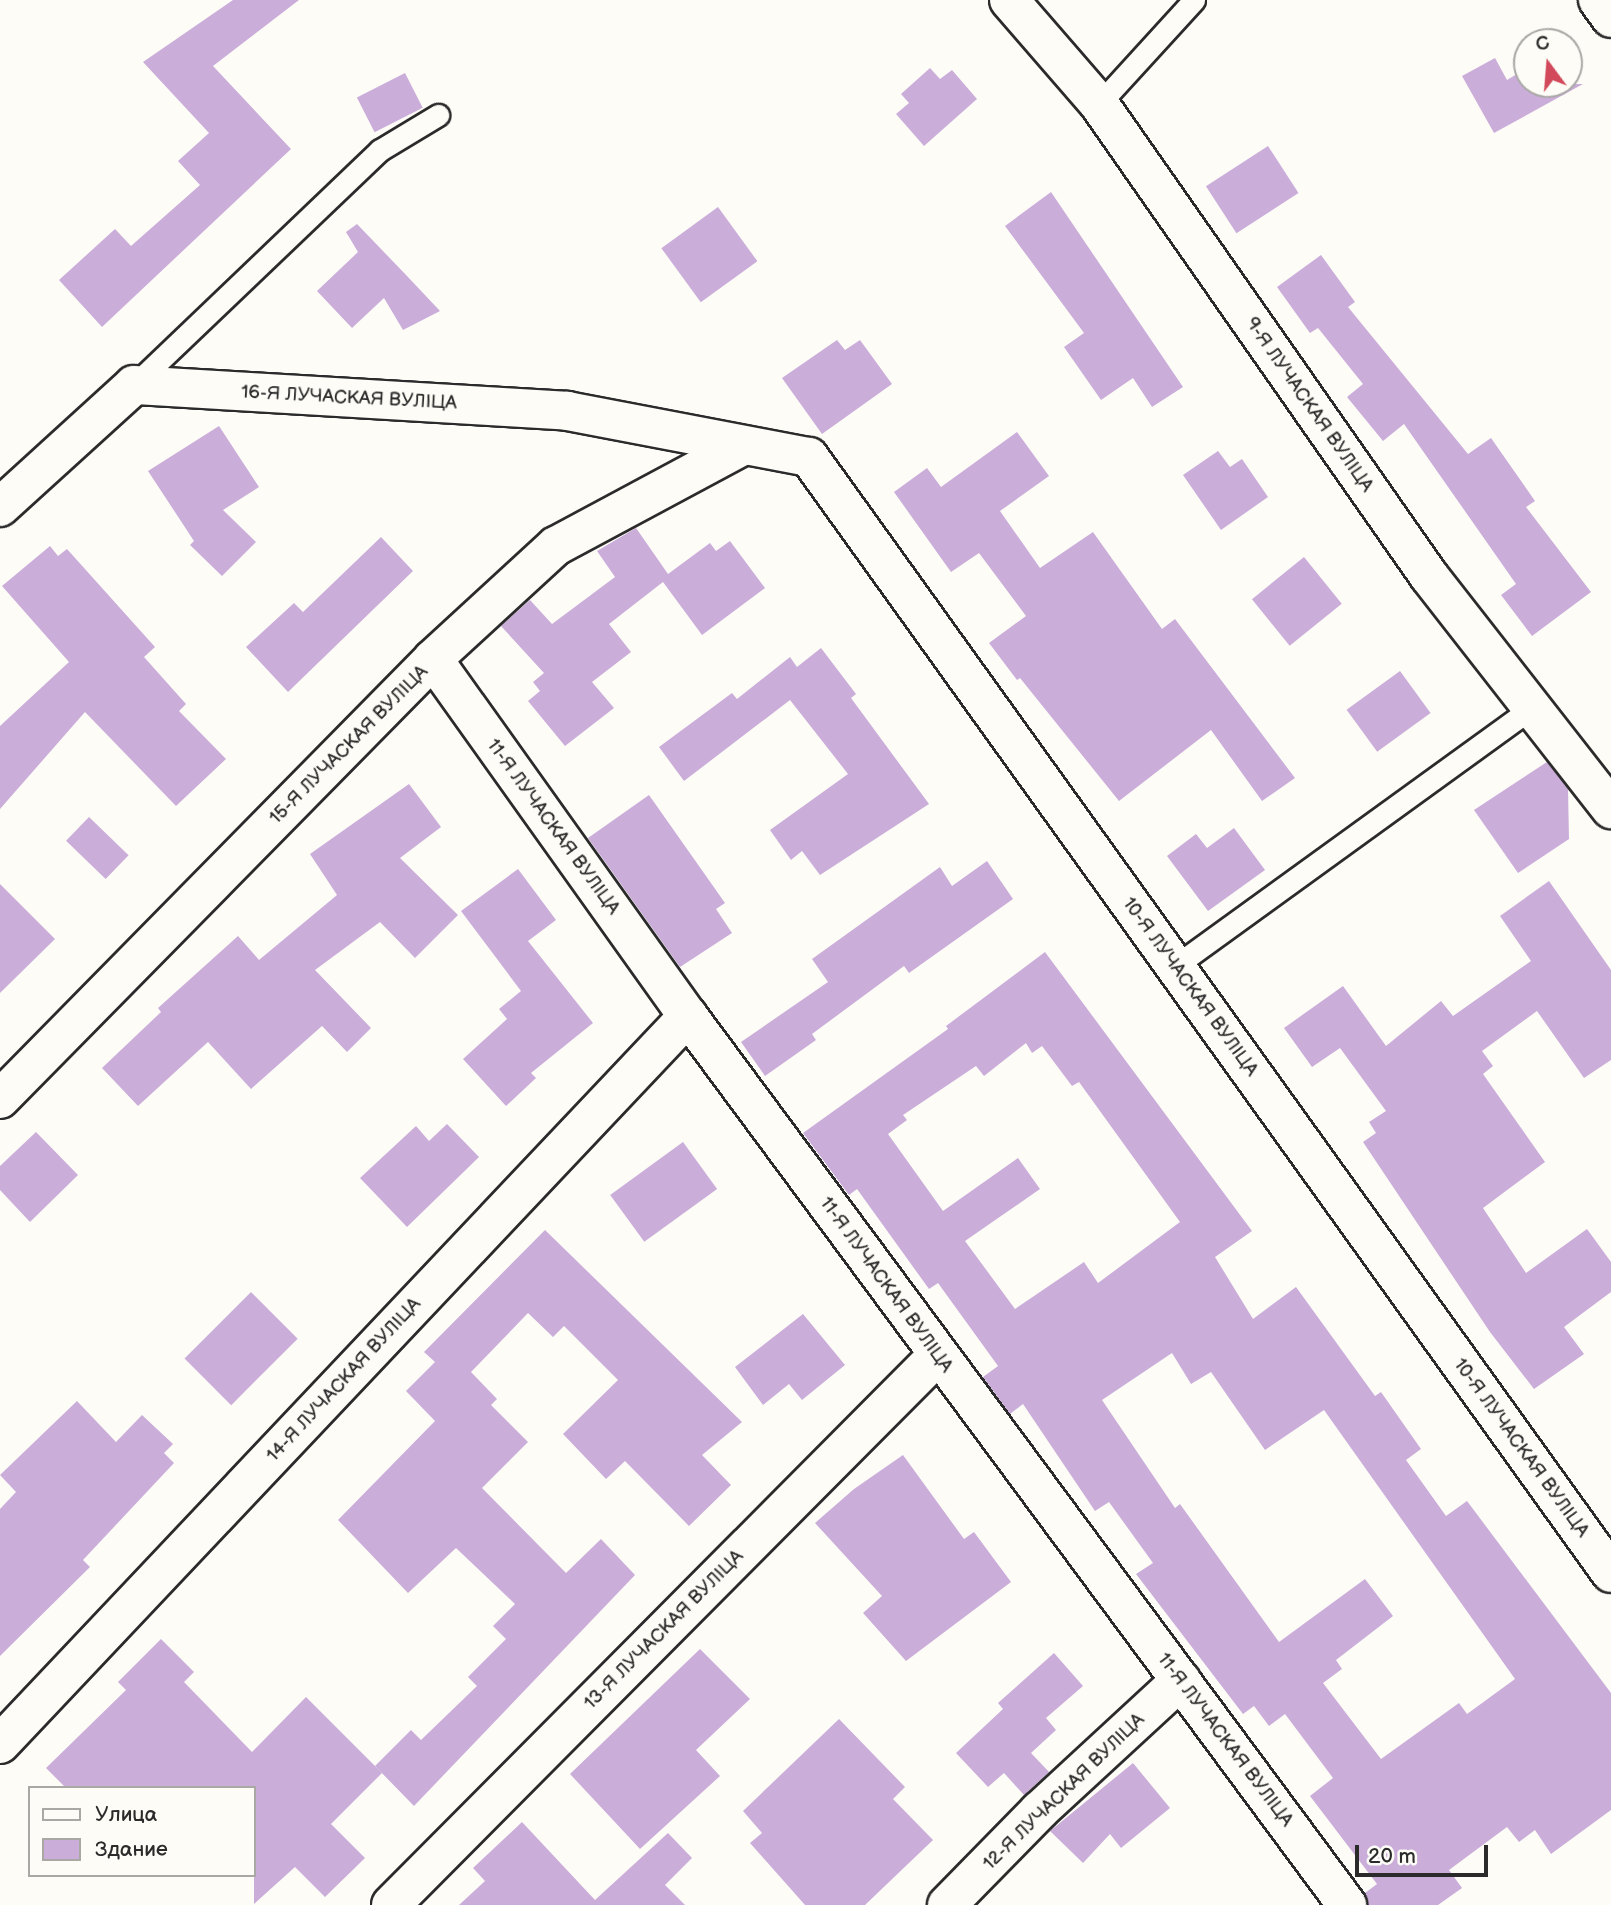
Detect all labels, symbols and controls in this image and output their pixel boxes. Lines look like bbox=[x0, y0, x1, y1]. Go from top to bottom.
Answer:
north arrow bbox=[1513, 28, 1583, 98]
text: С bbox=[1533, 31, 1552, 57]
street label: 9-Я ЛУЧАСКАЯ ВУЛІЦА bbox=[1240, 313, 1378, 497]
street label: 16-Я ЛУЧАСКАЯ ВУЛІЦА bbox=[241, 381, 457, 415]
street label: 15-Я ЛУЧАСКАЯ ВУЛІЦА bbox=[265, 661, 433, 829]
street label: 11-Я ЛУЧАСКАЯ ВУЛІЦА bbox=[482, 735, 624, 919]
street label: 10-Я ЛУЧАСКАЯ ВУЛІЦА bbox=[1117, 893, 1263, 1081]
street label: 11-Я ЛУЧАСКАЯ ВУЛІЦА bbox=[815, 1193, 957, 1377]
street label: 14-Я ЛУЧАСКАЯ ВУЛІЦА bbox=[262, 1293, 426, 1467]
street label: 10-Я ЛУЧАСКАЯ ВУЛІЦА bbox=[1448, 1354, 1594, 1542]
street label: 13-Я ЛУЧАСКАЯ ВУЛІЦА bbox=[580, 1546, 748, 1714]
street label: 11-Я ЛУЧАСКАЯ ВУЛІЦА bbox=[1152, 1649, 1298, 1831]
street label: 12-Я ЛУЧАСКАЯ ВУЛІЦА bbox=[979, 1709, 1149, 1875]
legend bbox=[28, 1786, 256, 1877]
text: Улица bbox=[95, 1802, 157, 1827]
scale bar bbox=[1359, 1832, 1492, 1876]
text: Здание bbox=[95, 1837, 168, 1862]
text: 20 m bbox=[1368, 1844, 1416, 1869]

